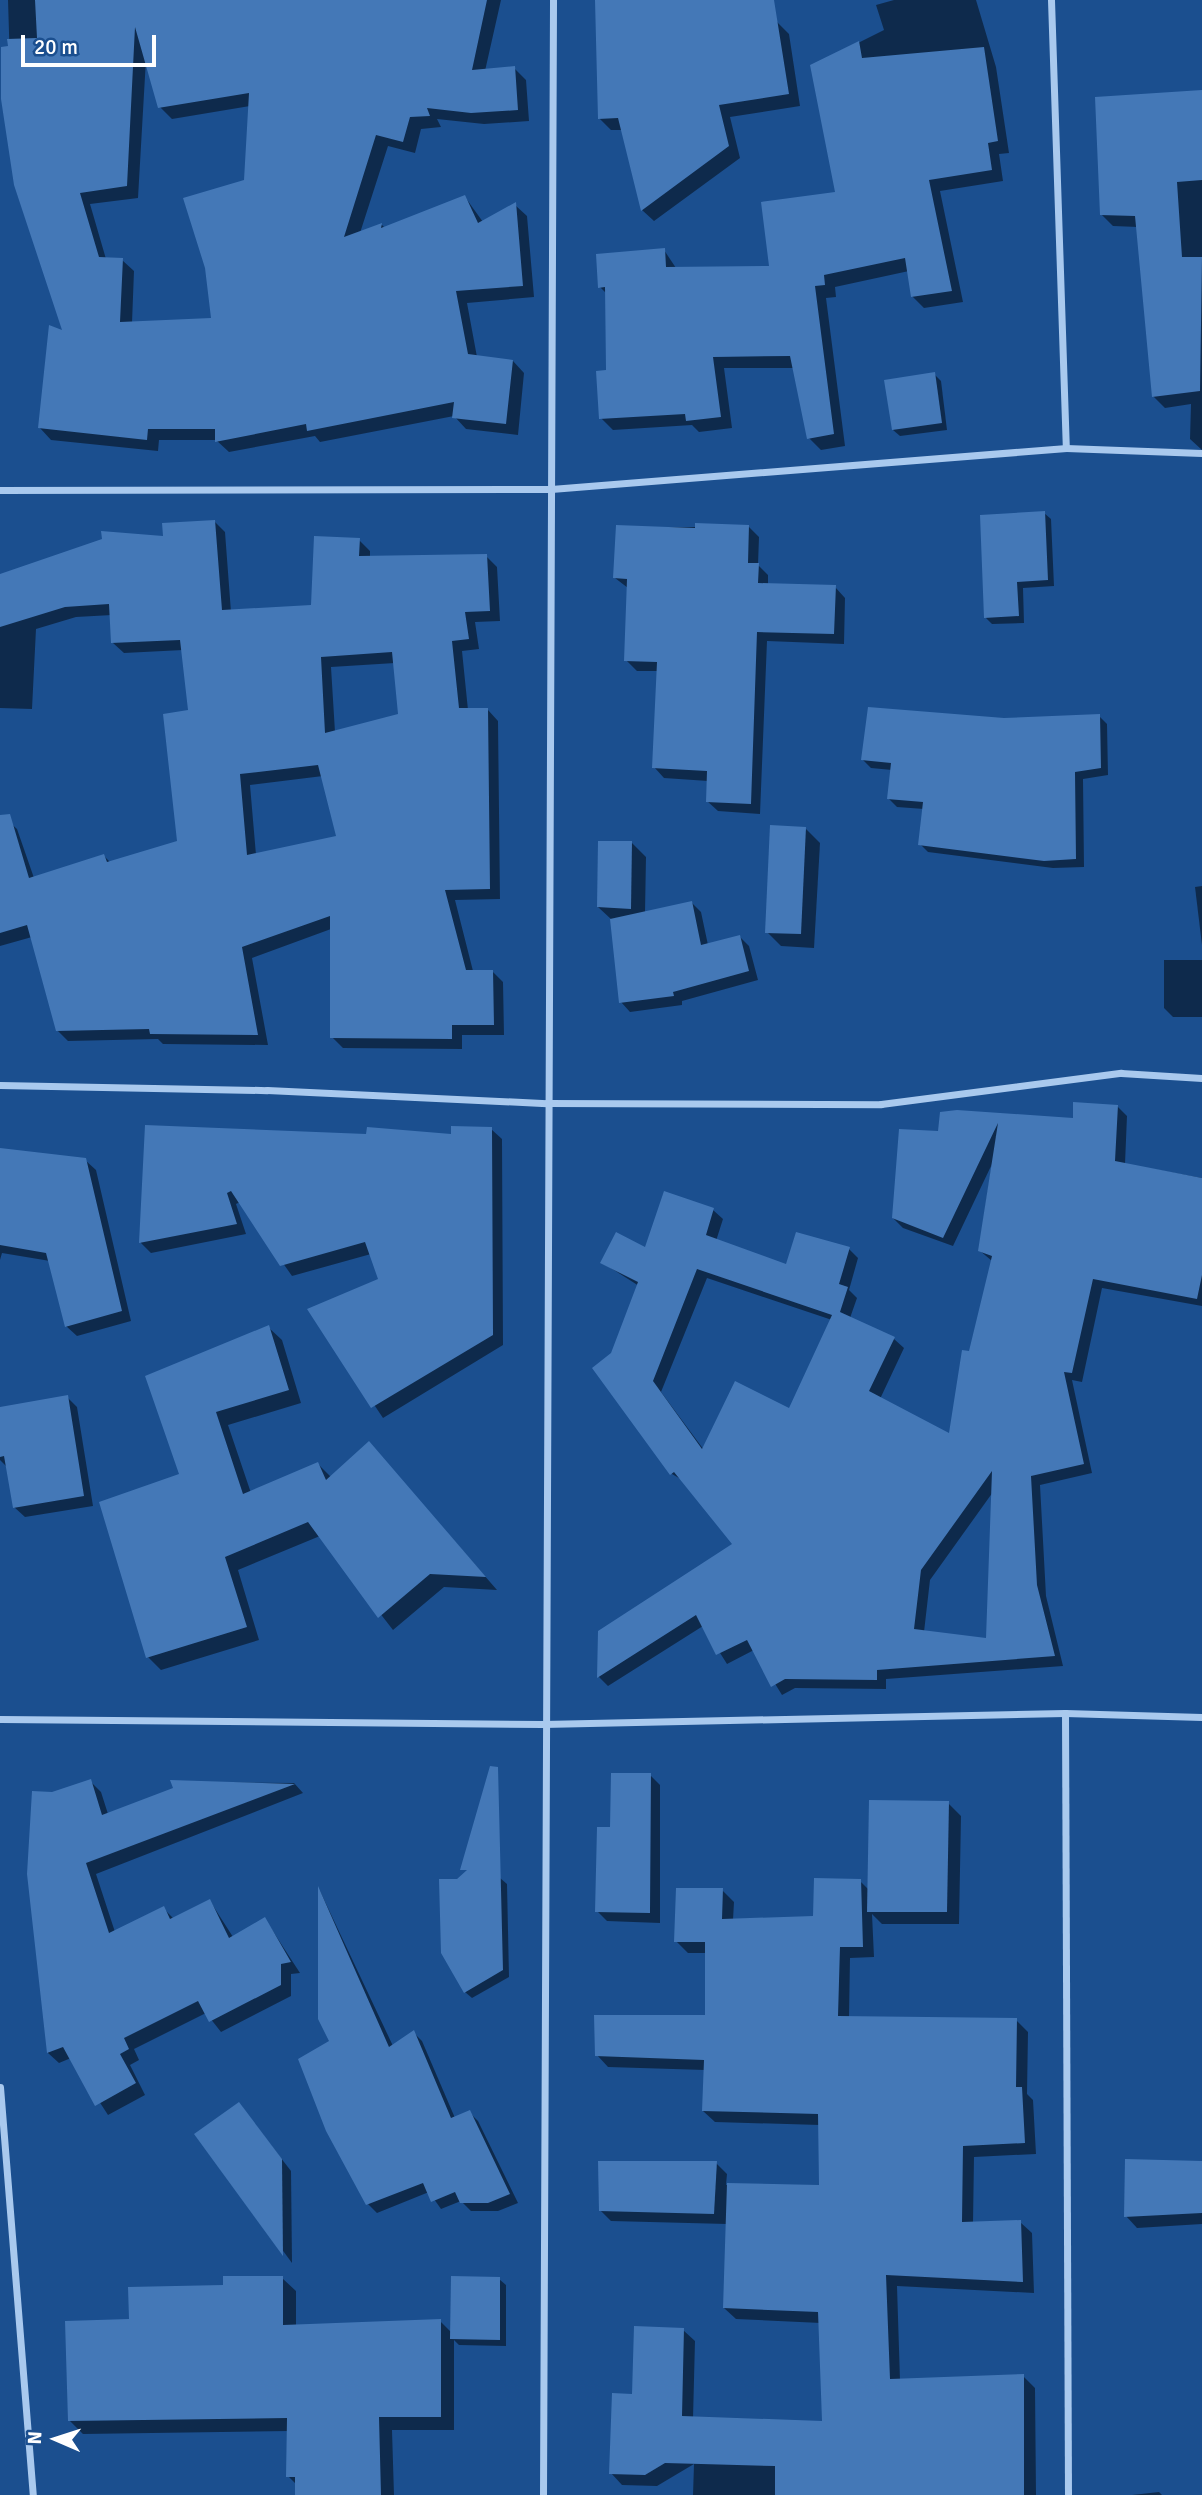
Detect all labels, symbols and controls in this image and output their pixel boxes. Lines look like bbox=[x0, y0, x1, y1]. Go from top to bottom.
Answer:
scale bar bbox=[24, 21, 159, 65]
text: 20 m bbox=[34, 34, 78, 60]
north arrow bbox=[21, 2404, 91, 2474]
text: N bbox=[23, 2431, 47, 2445]

